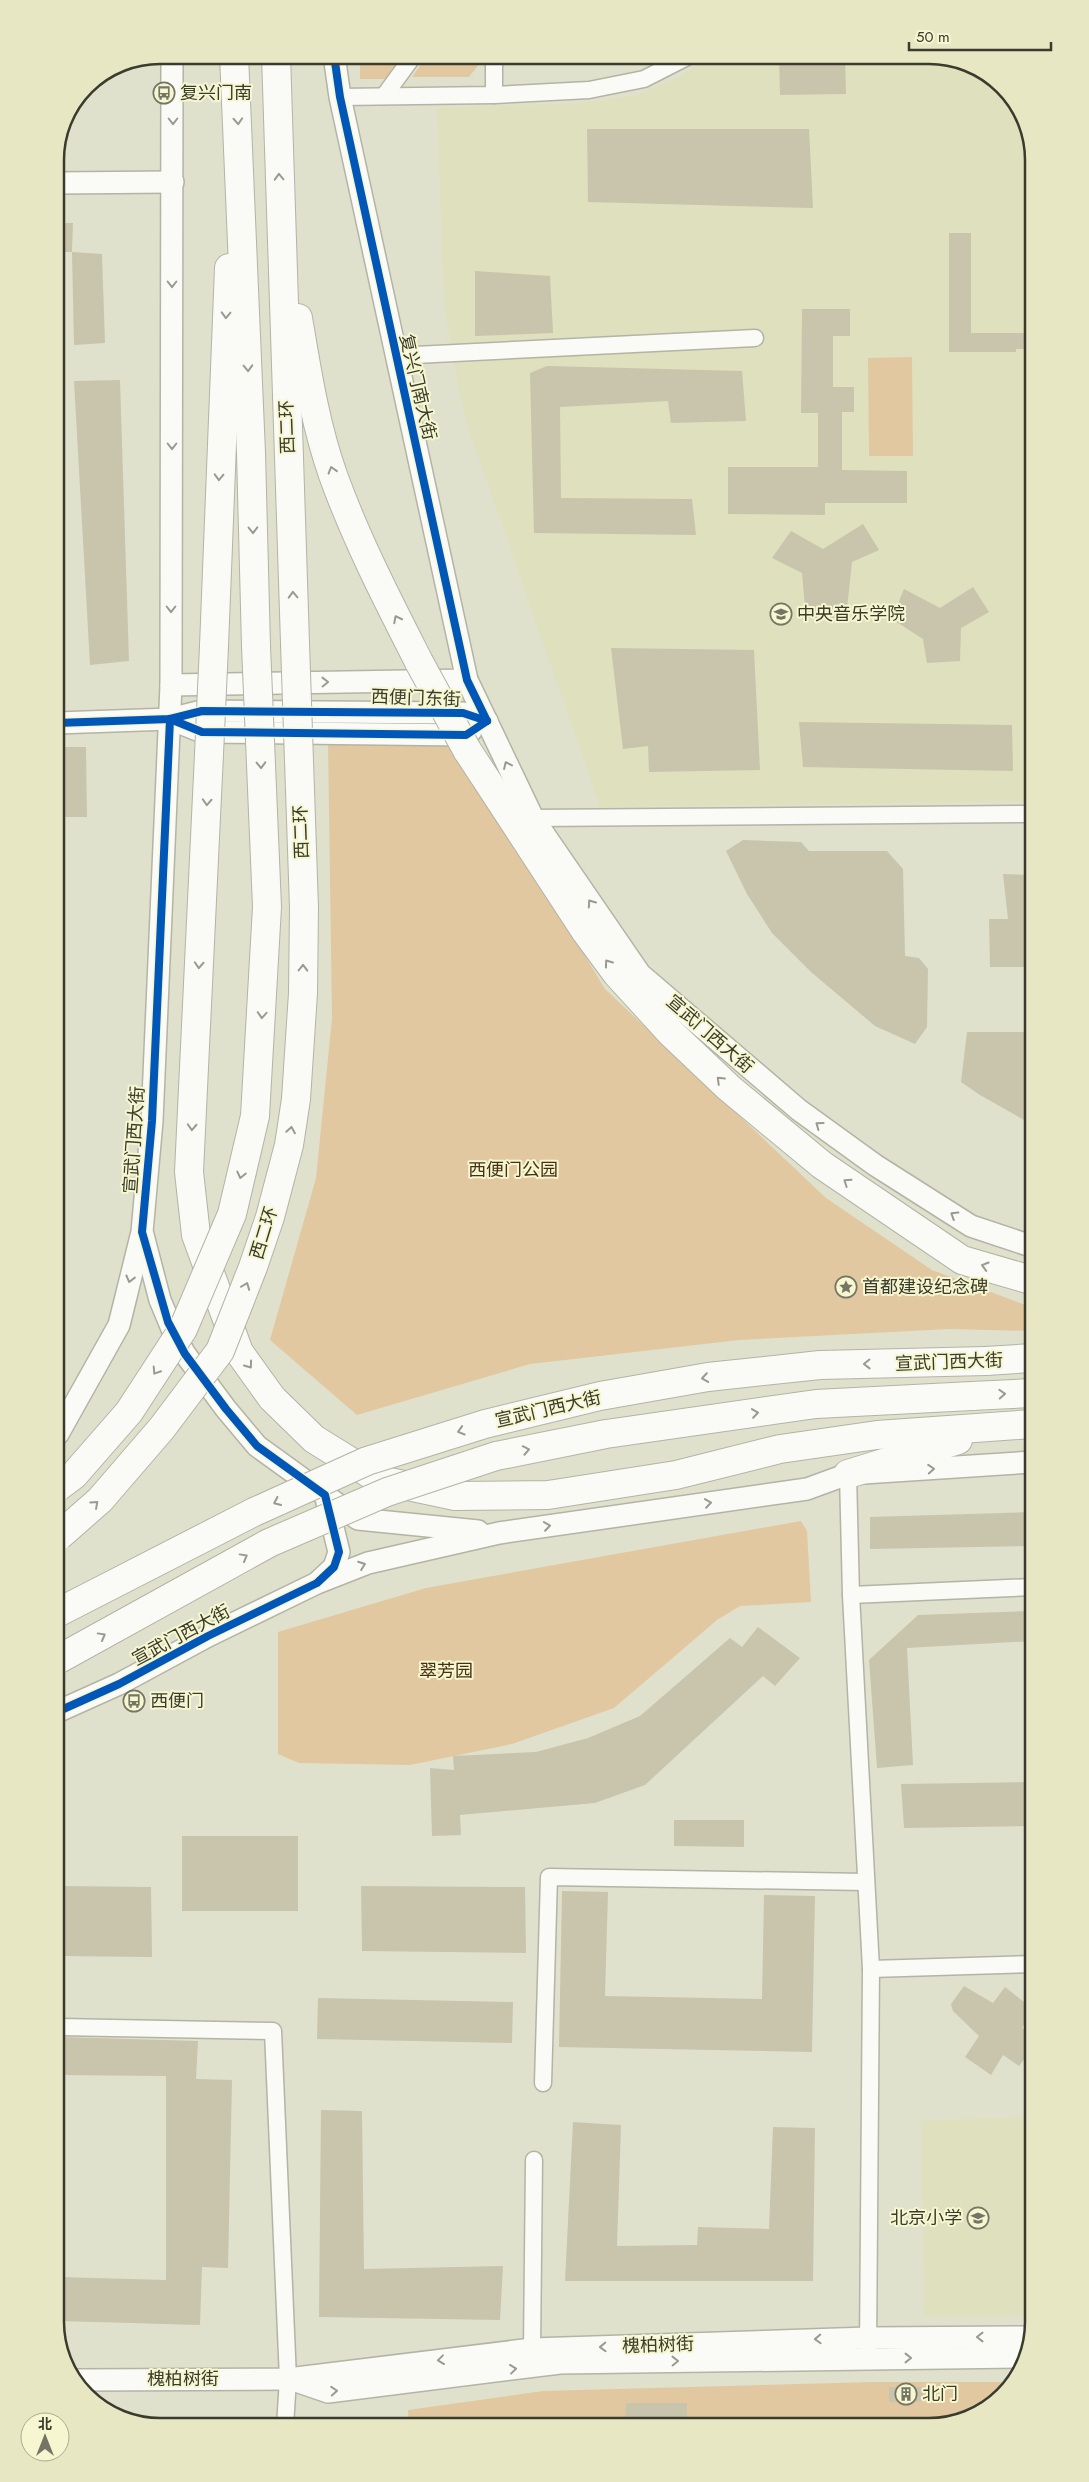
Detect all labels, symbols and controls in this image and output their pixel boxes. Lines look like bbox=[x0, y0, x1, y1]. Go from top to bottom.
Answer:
scale bar bbox=[909, 20, 1052, 52]
text: 50 m bbox=[916, 26, 950, 48]
place label: 复兴门南 bbox=[180, 80, 252, 106]
bus stop icon: 复兴门南 bbox=[152, 81, 176, 105]
one-way arrow bbox=[232, 117, 243, 125]
one-way arrow bbox=[168, 118, 178, 126]
one-way arrow bbox=[274, 173, 284, 180]
one-way arrow bbox=[167, 280, 177, 288]
one-way arrow bbox=[220, 311, 231, 319]
street label: 复兴门南大街 bbox=[393, 331, 443, 443]
one-way arrow bbox=[242, 364, 253, 372]
street label: 西二环 bbox=[273, 400, 301, 454]
one-way arrow bbox=[167, 443, 177, 451]
one-way arrow bbox=[327, 466, 337, 475]
one-way arrow bbox=[214, 473, 225, 481]
one-way arrow bbox=[248, 527, 258, 535]
one-way arrow bbox=[288, 590, 298, 598]
place label: 中央音乐学院 bbox=[797, 601, 905, 627]
school or university icon: 中央音乐学院 bbox=[769, 602, 793, 626]
one-way arrow bbox=[166, 606, 176, 613]
one-way arrow bbox=[393, 615, 403, 624]
one-way arrow bbox=[321, 677, 329, 688]
street label: 西便门东街 bbox=[371, 683, 461, 713]
one-way arrow bbox=[255, 761, 266, 769]
one-way arrow bbox=[504, 761, 514, 770]
one-way arrow bbox=[202, 798, 212, 806]
street label: 西二环 bbox=[287, 805, 315, 859]
one-way arrow bbox=[588, 899, 597, 909]
one-way arrow bbox=[606, 960, 614, 969]
one-way arrow bbox=[194, 961, 205, 969]
one-way arrow bbox=[298, 964, 308, 972]
street label: 宣武门西大街 bbox=[661, 989, 759, 1079]
one-way arrow bbox=[257, 1011, 268, 1019]
one-way arrow bbox=[717, 1077, 726, 1086]
street label: 宣武门西大街 bbox=[117, 1085, 151, 1195]
one-way arrow bbox=[816, 1122, 825, 1130]
one-way arrow bbox=[187, 1124, 197, 1131]
one-way arrow bbox=[286, 1126, 296, 1135]
park label: 西便门公园 bbox=[468, 1157, 558, 1183]
one-way arrow bbox=[236, 1171, 247, 1180]
one-way arrow bbox=[843, 1178, 852, 1188]
street label: 西二环 bbox=[244, 1203, 284, 1263]
one-way arrow bbox=[950, 1212, 959, 1221]
one-way arrow bbox=[981, 1262, 989, 1272]
place label: 首都建设纪念碑 bbox=[862, 1274, 988, 1300]
one-way arrow bbox=[126, 1275, 136, 1283]
place icon: 首都建设纪念碑 bbox=[834, 1275, 858, 1299]
one-way arrow bbox=[240, 1282, 250, 1291]
street label: 宣武门西大街 bbox=[895, 1347, 1003, 1377]
one-way arrow bbox=[863, 1359, 870, 1369]
one-way arrow bbox=[243, 1360, 252, 1369]
one-way arrow bbox=[153, 1366, 162, 1375]
one-way arrow bbox=[701, 1372, 710, 1382]
street label: 宣武门西大街 bbox=[492, 1384, 604, 1434]
one-way arrow bbox=[998, 1389, 1006, 1400]
one-way arrow bbox=[751, 1408, 759, 1418]
one-way arrow bbox=[458, 1426, 466, 1436]
one-way arrow bbox=[521, 1446, 530, 1456]
one-way arrow bbox=[927, 1463, 935, 1474]
one-way arrow bbox=[273, 1495, 282, 1506]
one-way arrow bbox=[704, 1498, 712, 1509]
one-way arrow bbox=[90, 1501, 99, 1510]
one-way arrow bbox=[543, 1521, 551, 1532]
one-way arrow bbox=[238, 1553, 247, 1563]
one-way arrow bbox=[357, 1561, 366, 1571]
street label: 宣武门西大街 bbox=[127, 1598, 235, 1672]
one-way arrow bbox=[96, 1632, 105, 1642]
park label: 翠芳园 bbox=[419, 1658, 473, 1684]
place label: 西便门 bbox=[150, 1688, 204, 1714]
bus stop icon: 西便门 bbox=[122, 1689, 146, 1713]
place label: 北京小学 bbox=[890, 2205, 962, 2231]
school or university icon: 北京小学 bbox=[966, 2206, 990, 2230]
street label: 槐柏树街 bbox=[622, 2331, 694, 2359]
one-way arrow bbox=[976, 2332, 984, 2342]
one-way arrow bbox=[814, 2334, 822, 2345]
one-way arrow bbox=[599, 2341, 607, 2352]
one-way arrow bbox=[904, 2353, 912, 2363]
one-way arrow bbox=[437, 2354, 445, 2365]
one-way arrow bbox=[672, 2356, 679, 2366]
one-way arrow bbox=[509, 2364, 517, 2375]
street label: 槐柏树街 bbox=[147, 2366, 219, 2392]
place label: 北门 bbox=[922, 2381, 958, 2407]
building icon: 北门 bbox=[894, 2382, 918, 2406]
one-way arrow bbox=[331, 2386, 339, 2397]
north arrow bbox=[20, 2412, 70, 2462]
text: 北 bbox=[38, 2414, 52, 2434]

